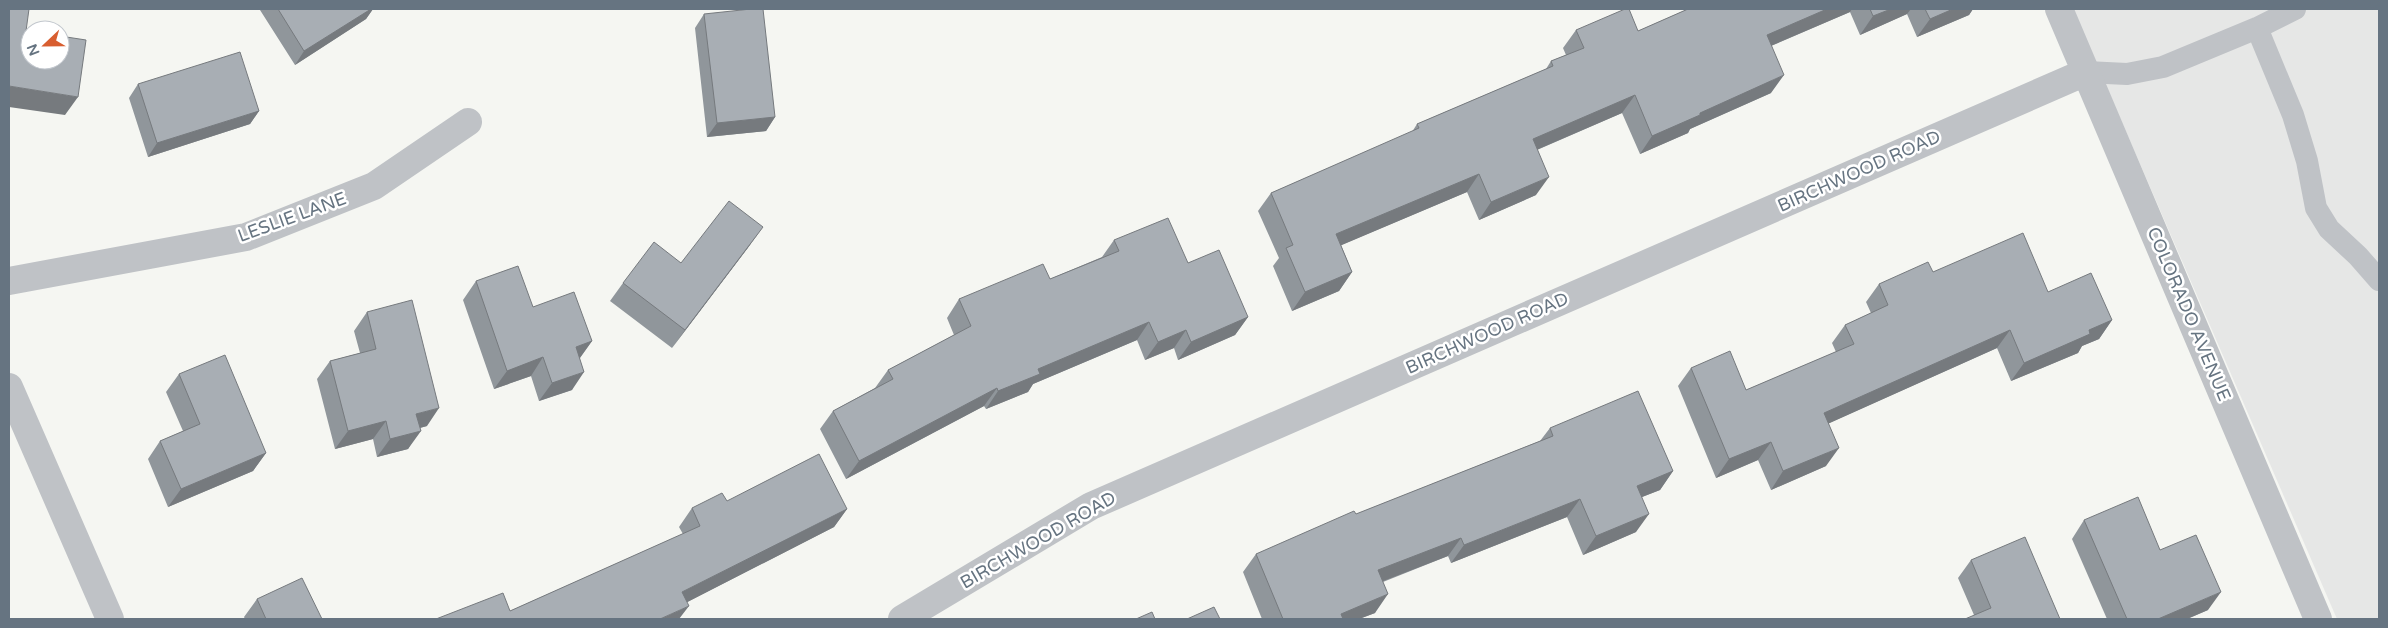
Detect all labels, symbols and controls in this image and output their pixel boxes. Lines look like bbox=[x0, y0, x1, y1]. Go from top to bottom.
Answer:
north arrow bbox=[20, 20, 70, 70]
text: N bbox=[23, 41, 43, 58]
street label: BIRCHWOOD ROAD bbox=[1774, 125, 1944, 217]
street label: LESLIE LANE bbox=[235, 187, 349, 247]
street label: COLORADO AVENUE bbox=[2142, 224, 2236, 404]
street label: BIRCHWOOD ROAD bbox=[1402, 287, 1572, 379]
street label: BIRCHWOOD ROAD bbox=[956, 486, 1120, 594]

